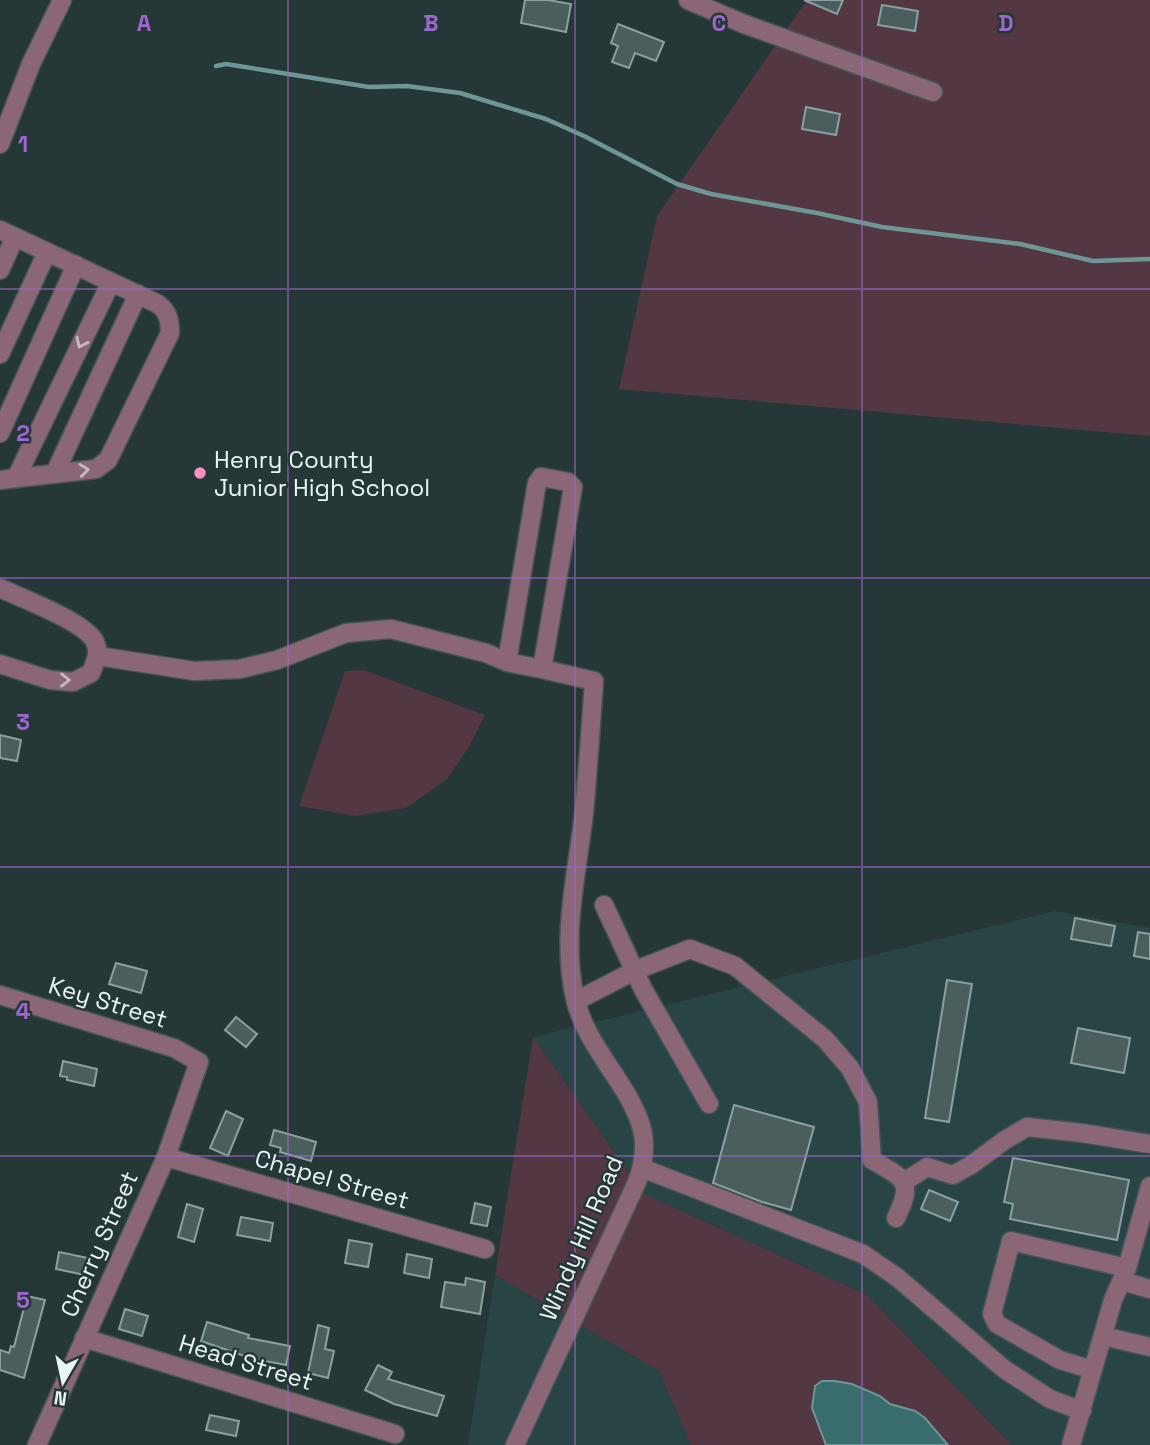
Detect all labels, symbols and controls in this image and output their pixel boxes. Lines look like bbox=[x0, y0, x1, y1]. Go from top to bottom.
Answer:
text: A bbox=[137, 8, 152, 38]
text: B bbox=[423, 8, 439, 38]
text: C bbox=[712, 8, 726, 38]
text: D bbox=[998, 8, 1014, 38]
text: 1 bbox=[18, 129, 28, 159]
one-way arrow bbox=[76, 336, 90, 348]
text: 2 bbox=[16, 418, 30, 448]
place label: Henry County Junior High School bbox=[214, 444, 430, 503]
one-way arrow bbox=[78, 462, 90, 477]
marker: Henry County Junior High School bbox=[192, 465, 208, 481]
one-way arrow bbox=[60, 672, 71, 688]
text: 3 bbox=[16, 707, 30, 737]
street label: Key Street bbox=[45, 969, 171, 1035]
text: 4 bbox=[16, 996, 31, 1026]
street label: Chapel Street bbox=[251, 1142, 413, 1216]
street label: Windy Hill Road bbox=[532, 1151, 630, 1325]
street label: Cherry Street bbox=[53, 1166, 145, 1322]
text: 5 bbox=[16, 1285, 30, 1315]
street label: Head Street bbox=[175, 1327, 317, 1397]
north arrow bbox=[28, 1347, 98, 1417]
text: N bbox=[52, 1385, 69, 1412]

